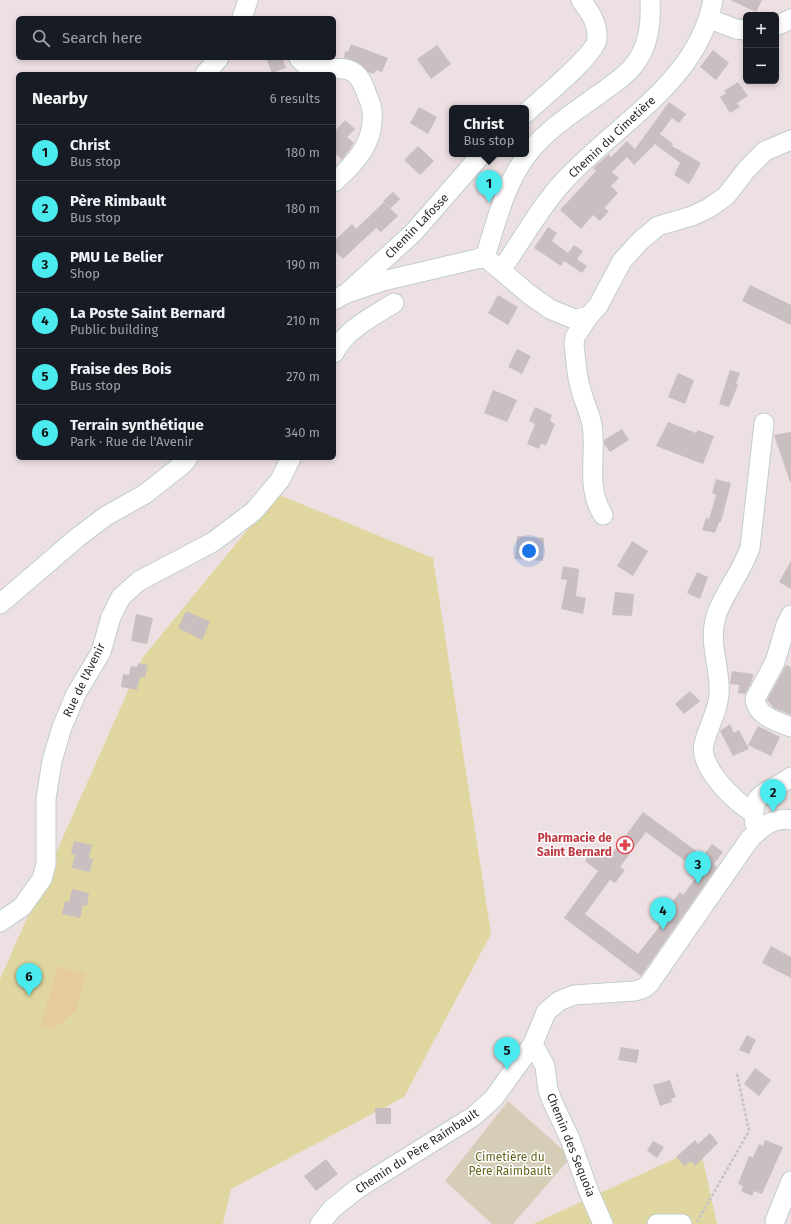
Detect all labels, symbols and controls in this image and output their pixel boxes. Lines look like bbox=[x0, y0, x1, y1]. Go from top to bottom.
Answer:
map controls bbox=[743, 12, 779, 84]
button: + bbox=[743, 12, 779, 48]
search box bbox=[16, 16, 336, 60]
icon: search bbox=[30, 27, 52, 49]
text: Search here bbox=[62, 29, 142, 47]
button: − bbox=[743, 48, 779, 84]
text: Nearby bbox=[32, 88, 87, 109]
text: 6 results bbox=[270, 91, 320, 106]
street label: Chemin du Cimetière bbox=[566, 93, 658, 181]
popup bbox=[449, 105, 529, 157]
text: Christ bbox=[464, 115, 504, 133]
text: Bus stop bbox=[464, 133, 514, 148]
text: Christ bbox=[70, 136, 110, 154]
text: 1 bbox=[42, 145, 48, 160]
text: 180 m bbox=[285, 145, 320, 160]
text: Bus stop bbox=[70, 154, 121, 169]
pin: 1 bbox=[476, 170, 502, 203]
street label: Chemin Lafosse bbox=[382, 191, 452, 261]
text: Père Rimbault bbox=[70, 192, 166, 210]
text: 2 bbox=[42, 201, 48, 216]
text: 180 m bbox=[285, 201, 320, 216]
text: Bus stop bbox=[70, 210, 121, 225]
text: PMU Le Belier bbox=[70, 248, 163, 266]
text: 3 bbox=[42, 257, 48, 272]
text: 190 m bbox=[286, 257, 320, 272]
text: Shop bbox=[70, 266, 100, 281]
text: La Poste Saint Bernard bbox=[70, 304, 225, 322]
text: 4 bbox=[41, 313, 49, 328]
text: 210 m bbox=[286, 313, 320, 328]
text: Public building bbox=[70, 322, 158, 337]
text: Fraise des Bois bbox=[70, 360, 171, 378]
text: 5 bbox=[42, 369, 48, 384]
text: 270 m bbox=[286, 369, 320, 384]
text: Bus stop bbox=[70, 378, 121, 393]
text: Terrain synthétique bbox=[70, 416, 204, 434]
text: 6 bbox=[41, 425, 49, 440]
text: 340 m bbox=[285, 425, 320, 440]
text: Park · Rue de l'Avenir bbox=[70, 434, 193, 449]
your location bbox=[519, 541, 539, 561]
street label: Rue de l'Avenir bbox=[60, 640, 108, 719]
pin: 2 bbox=[760, 779, 786, 812]
place label: Pharmacie de Saint Bernard bbox=[537, 831, 612, 859]
pharmacy icon: Pharmacie de Saint Bernard bbox=[615, 835, 635, 855]
pin: 3 bbox=[685, 851, 711, 884]
pin: 4 bbox=[650, 897, 676, 930]
pin: 6 bbox=[16, 963, 42, 996]
pin: 5 bbox=[494, 1037, 520, 1070]
street label: Chemin des Sequoia bbox=[544, 1091, 598, 1199]
street label: Chemin du Père Raimbault bbox=[353, 1105, 482, 1196]
park label: Cimetière du Père Raimbault bbox=[469, 1150, 552, 1178]

